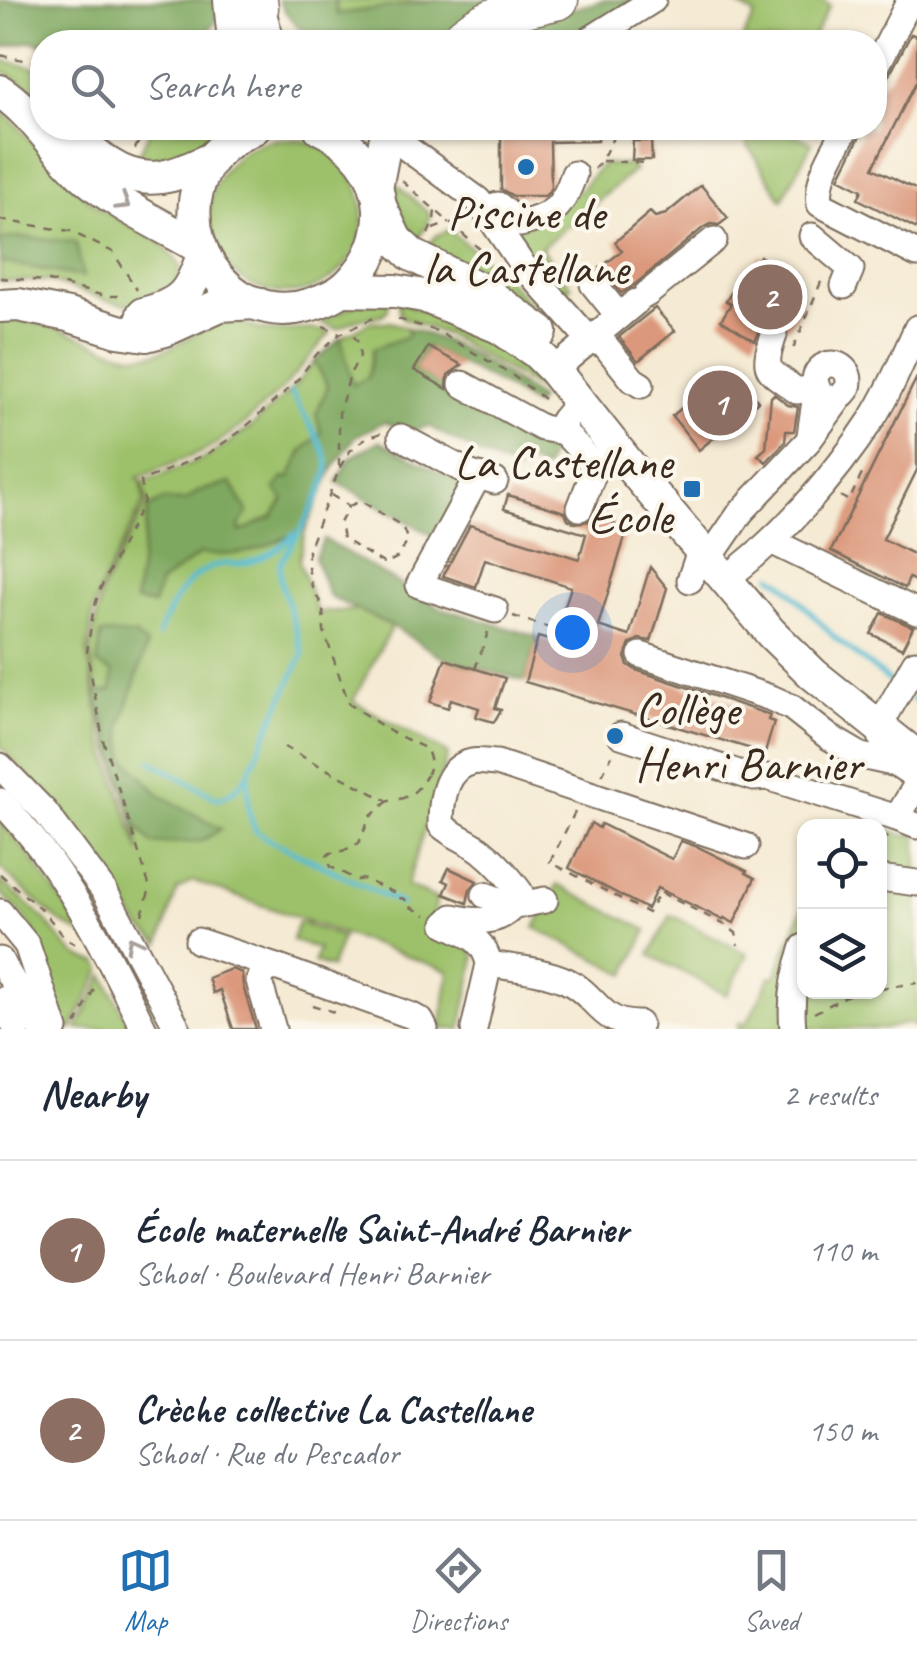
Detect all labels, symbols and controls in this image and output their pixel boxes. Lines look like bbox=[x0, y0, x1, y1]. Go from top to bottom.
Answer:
search box bbox=[30, 30, 887, 140]
icon: search bbox=[65, 58, 120, 113]
text: Search here bbox=[145, 62, 300, 109]
marker: Piscine de la Castellane bbox=[515, 156, 537, 178]
place label: Piscine de la Castellane bbox=[424, 183, 632, 298]
one-way arrow bbox=[113, 191, 131, 210]
pin: 2 bbox=[738, 260, 802, 334]
pin: 1 bbox=[688, 366, 752, 440]
place label: La Castellane École bbox=[454, 432, 675, 547]
marker: La Castellane École bbox=[681, 478, 703, 500]
your location bbox=[547, 607, 598, 658]
place label: Collège Henri Barnier bbox=[635, 679, 866, 794]
marker: Collège Henri Barnier bbox=[604, 725, 626, 747]
map controls bbox=[797, 819, 887, 999]
button: locate bbox=[797, 819, 887, 909]
button: layers bbox=[797, 909, 887, 999]
one-way arrow bbox=[125, 935, 145, 953]
text: Nearby bbox=[40, 1068, 146, 1121]
text: 2 results bbox=[783, 1074, 877, 1115]
text: École maternelle Saint-André Barnier bbox=[135, 1206, 628, 1253]
text: 1 bbox=[65, 1230, 80, 1271]
text: 110 m bbox=[808, 1230, 877, 1271]
text: School · Boulevard Henri Barnier bbox=[135, 1253, 490, 1294]
text: Crèche collective La Castellane bbox=[135, 1386, 531, 1433]
text: 2 bbox=[65, 1410, 80, 1451]
text: 150 m bbox=[808, 1410, 877, 1451]
text: School · Rue du Pescador bbox=[135, 1433, 399, 1474]
tab: Map bbox=[118, 1543, 173, 1638]
tab: Directions bbox=[410, 1543, 507, 1638]
tab: Saved bbox=[744, 1543, 799, 1638]

